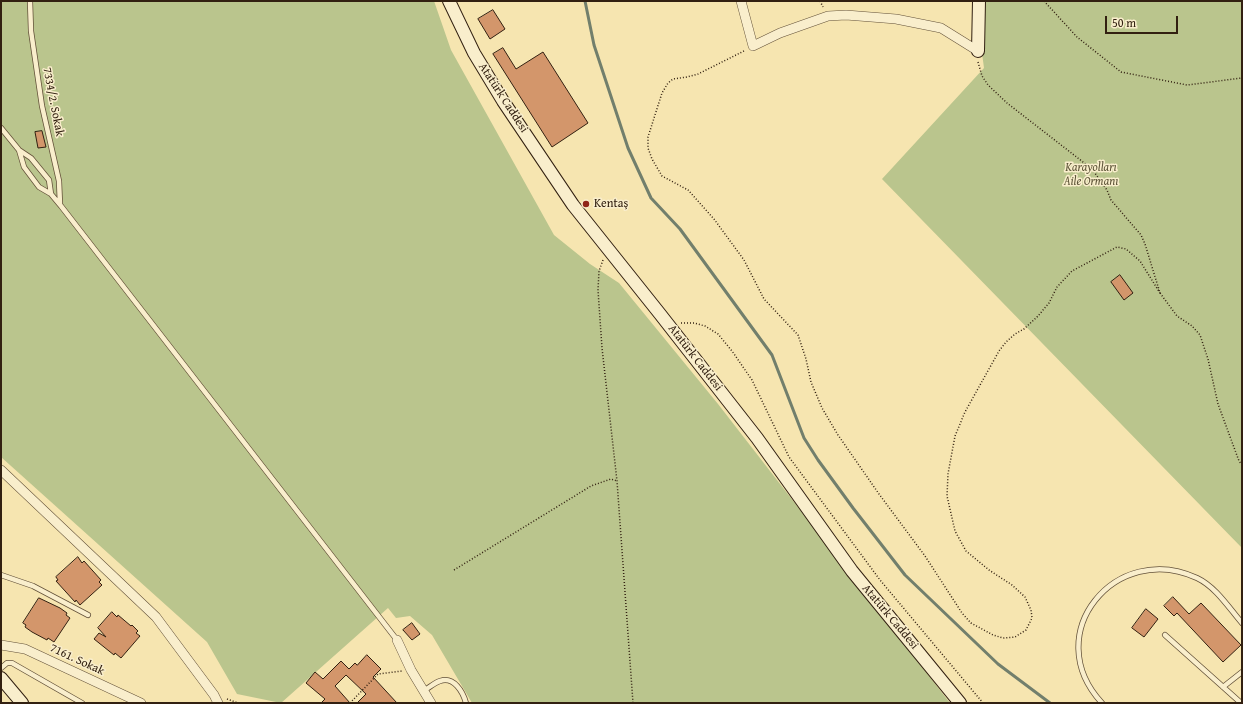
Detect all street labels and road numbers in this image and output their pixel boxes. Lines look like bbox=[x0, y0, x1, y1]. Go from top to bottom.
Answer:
street label: Atatürk Caddesi bbox=[475, 60, 531, 136]
street label: 7334/2. Sokak bbox=[39, 66, 67, 138]
street label: Atatürk Caddesi bbox=[665, 322, 725, 394]
street label: Atatürk Caddesi bbox=[859, 582, 921, 652]
street label: 7161. Sokak bbox=[47, 641, 107, 679]

